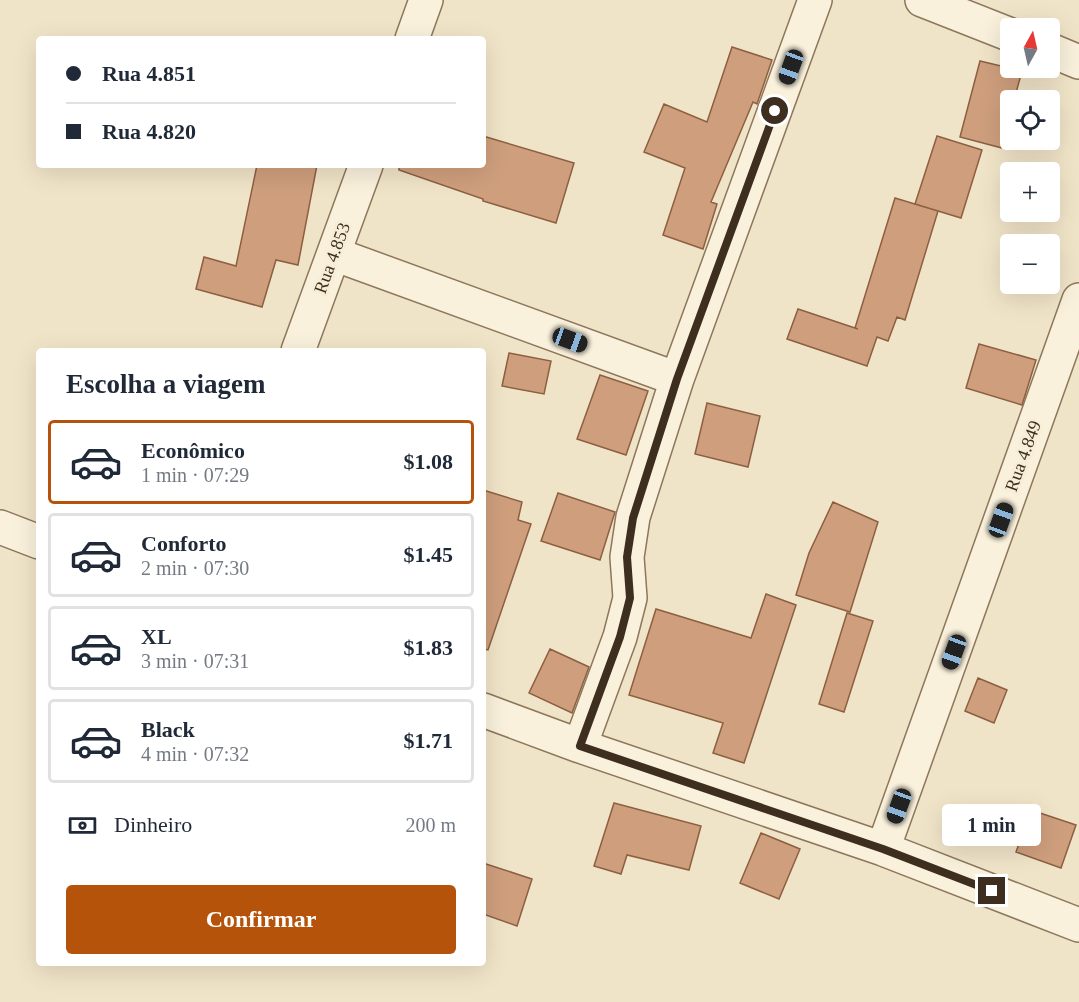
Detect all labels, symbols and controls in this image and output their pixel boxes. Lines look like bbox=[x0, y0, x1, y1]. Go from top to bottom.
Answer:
north arrow bbox=[1000, 18, 1060, 78]
map controls bbox=[1000, 18, 1060, 294]
car bbox=[776, 47, 806, 87]
text: Rua 4.851 bbox=[102, 61, 196, 86]
button: locate bbox=[1000, 90, 1060, 150]
route start bbox=[761, 97, 788, 124]
text: Rua 4.820 bbox=[102, 119, 196, 144]
button: + bbox=[1000, 162, 1060, 222]
street label: Rua 4.853 bbox=[310, 220, 354, 296]
button: − bbox=[1000, 234, 1060, 294]
car bbox=[550, 325, 590, 355]
text: Escolha a viagem bbox=[66, 369, 266, 399]
street label: Rua 4.849 bbox=[1001, 418, 1045, 494]
icon: car bbox=[69, 435, 123, 489]
text: Econômico bbox=[141, 438, 245, 463]
text: $1.08 bbox=[404, 449, 453, 474]
text: 1 min · 07:29 bbox=[141, 464, 249, 486]
car bbox=[986, 500, 1016, 540]
icon: car bbox=[69, 528, 123, 582]
text: Conforto bbox=[141, 531, 227, 556]
text: $1.45 bbox=[404, 542, 453, 567]
text: 2 min · 07:30 bbox=[141, 557, 249, 579]
icon: car bbox=[69, 621, 123, 675]
text: XL bbox=[141, 624, 172, 649]
car bbox=[939, 632, 969, 672]
text: $1.83 bbox=[404, 635, 453, 660]
text: 3 min · 07:31 bbox=[141, 650, 249, 672]
icon: car bbox=[69, 714, 123, 768]
text: Black bbox=[141, 717, 195, 742]
text: $1.71 bbox=[404, 728, 453, 753]
text: 4 min · 07:32 bbox=[141, 743, 249, 765]
car bbox=[884, 786, 914, 826]
callout: 1 min bbox=[942, 804, 1042, 846]
icon: cash bbox=[66, 809, 99, 842]
text: Dinheiro bbox=[114, 812, 192, 837]
text: 200 m bbox=[405, 814, 456, 836]
text: 1 min bbox=[967, 814, 1016, 836]
route end bbox=[978, 877, 1005, 904]
button: Confirmar bbox=[66, 885, 456, 954]

